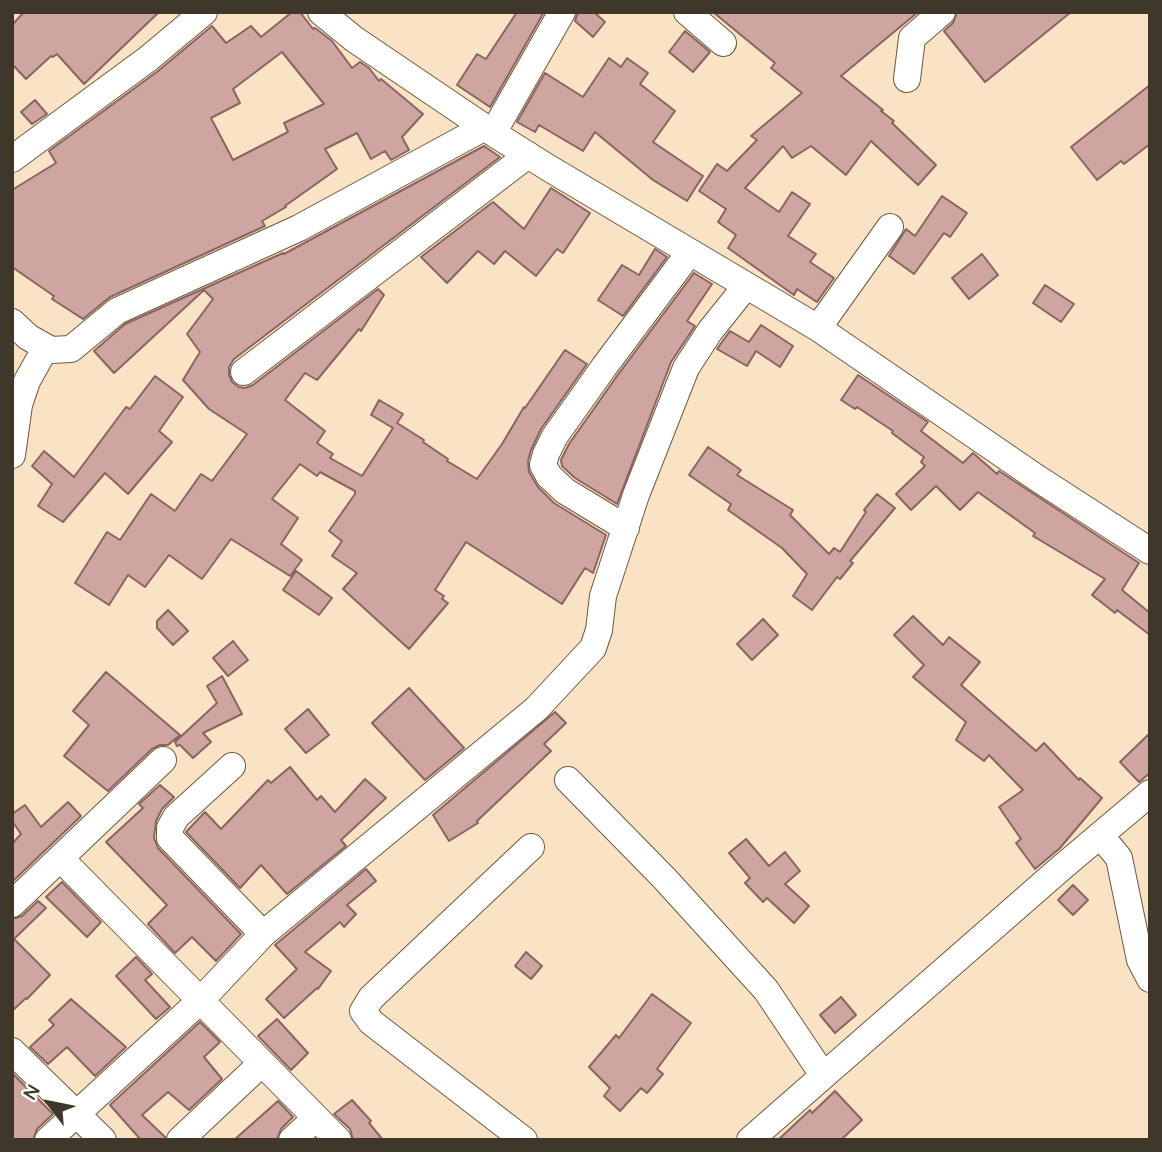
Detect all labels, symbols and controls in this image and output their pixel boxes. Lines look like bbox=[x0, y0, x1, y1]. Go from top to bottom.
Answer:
north arrow bbox=[14, 1068, 84, 1138]
text: N bbox=[17, 1080, 45, 1104]

